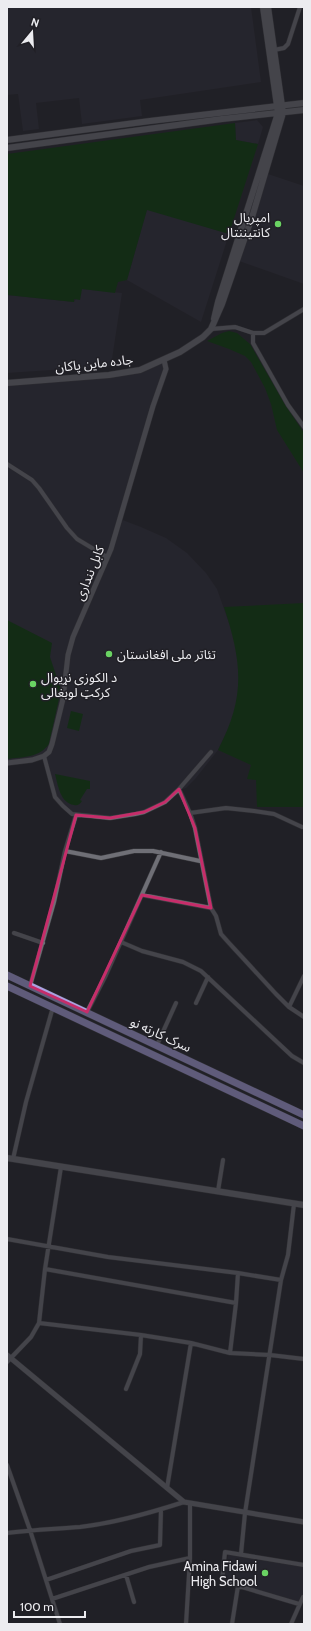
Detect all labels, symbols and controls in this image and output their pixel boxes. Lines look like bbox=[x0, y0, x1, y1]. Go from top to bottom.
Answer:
north arrow bbox=[12, 12, 52, 52]
text: N bbox=[29, 15, 41, 30]
place label: امپریال کانتیننتال bbox=[221, 209, 271, 241]
marker: امپریال کانتیننتال bbox=[273, 219, 283, 229]
street label: جاده ماین پاکان bbox=[54, 351, 134, 377]
street label: کابل ننداری bbox=[71, 543, 108, 603]
place label: تئاتر ملی افغانستان bbox=[117, 646, 216, 663]
marker: تئاتر ملی افغانستان bbox=[104, 649, 114, 659]
place label: د الکوزی نړیوال کرکټ لوبغالی bbox=[41, 669, 117, 701]
marker: د الکوزی نړیوال کرکټ لوبغالی bbox=[28, 679, 38, 689]
street label: سرک کارته نو bbox=[128, 1013, 194, 1055]
place label: Amina Fidawi High School bbox=[183, 1558, 257, 1589]
marker: Amina Fidawi High School bbox=[260, 1568, 270, 1578]
scale bar bbox=[14, 1593, 85, 1619]
text: 100 m bbox=[20, 1599, 54, 1614]

